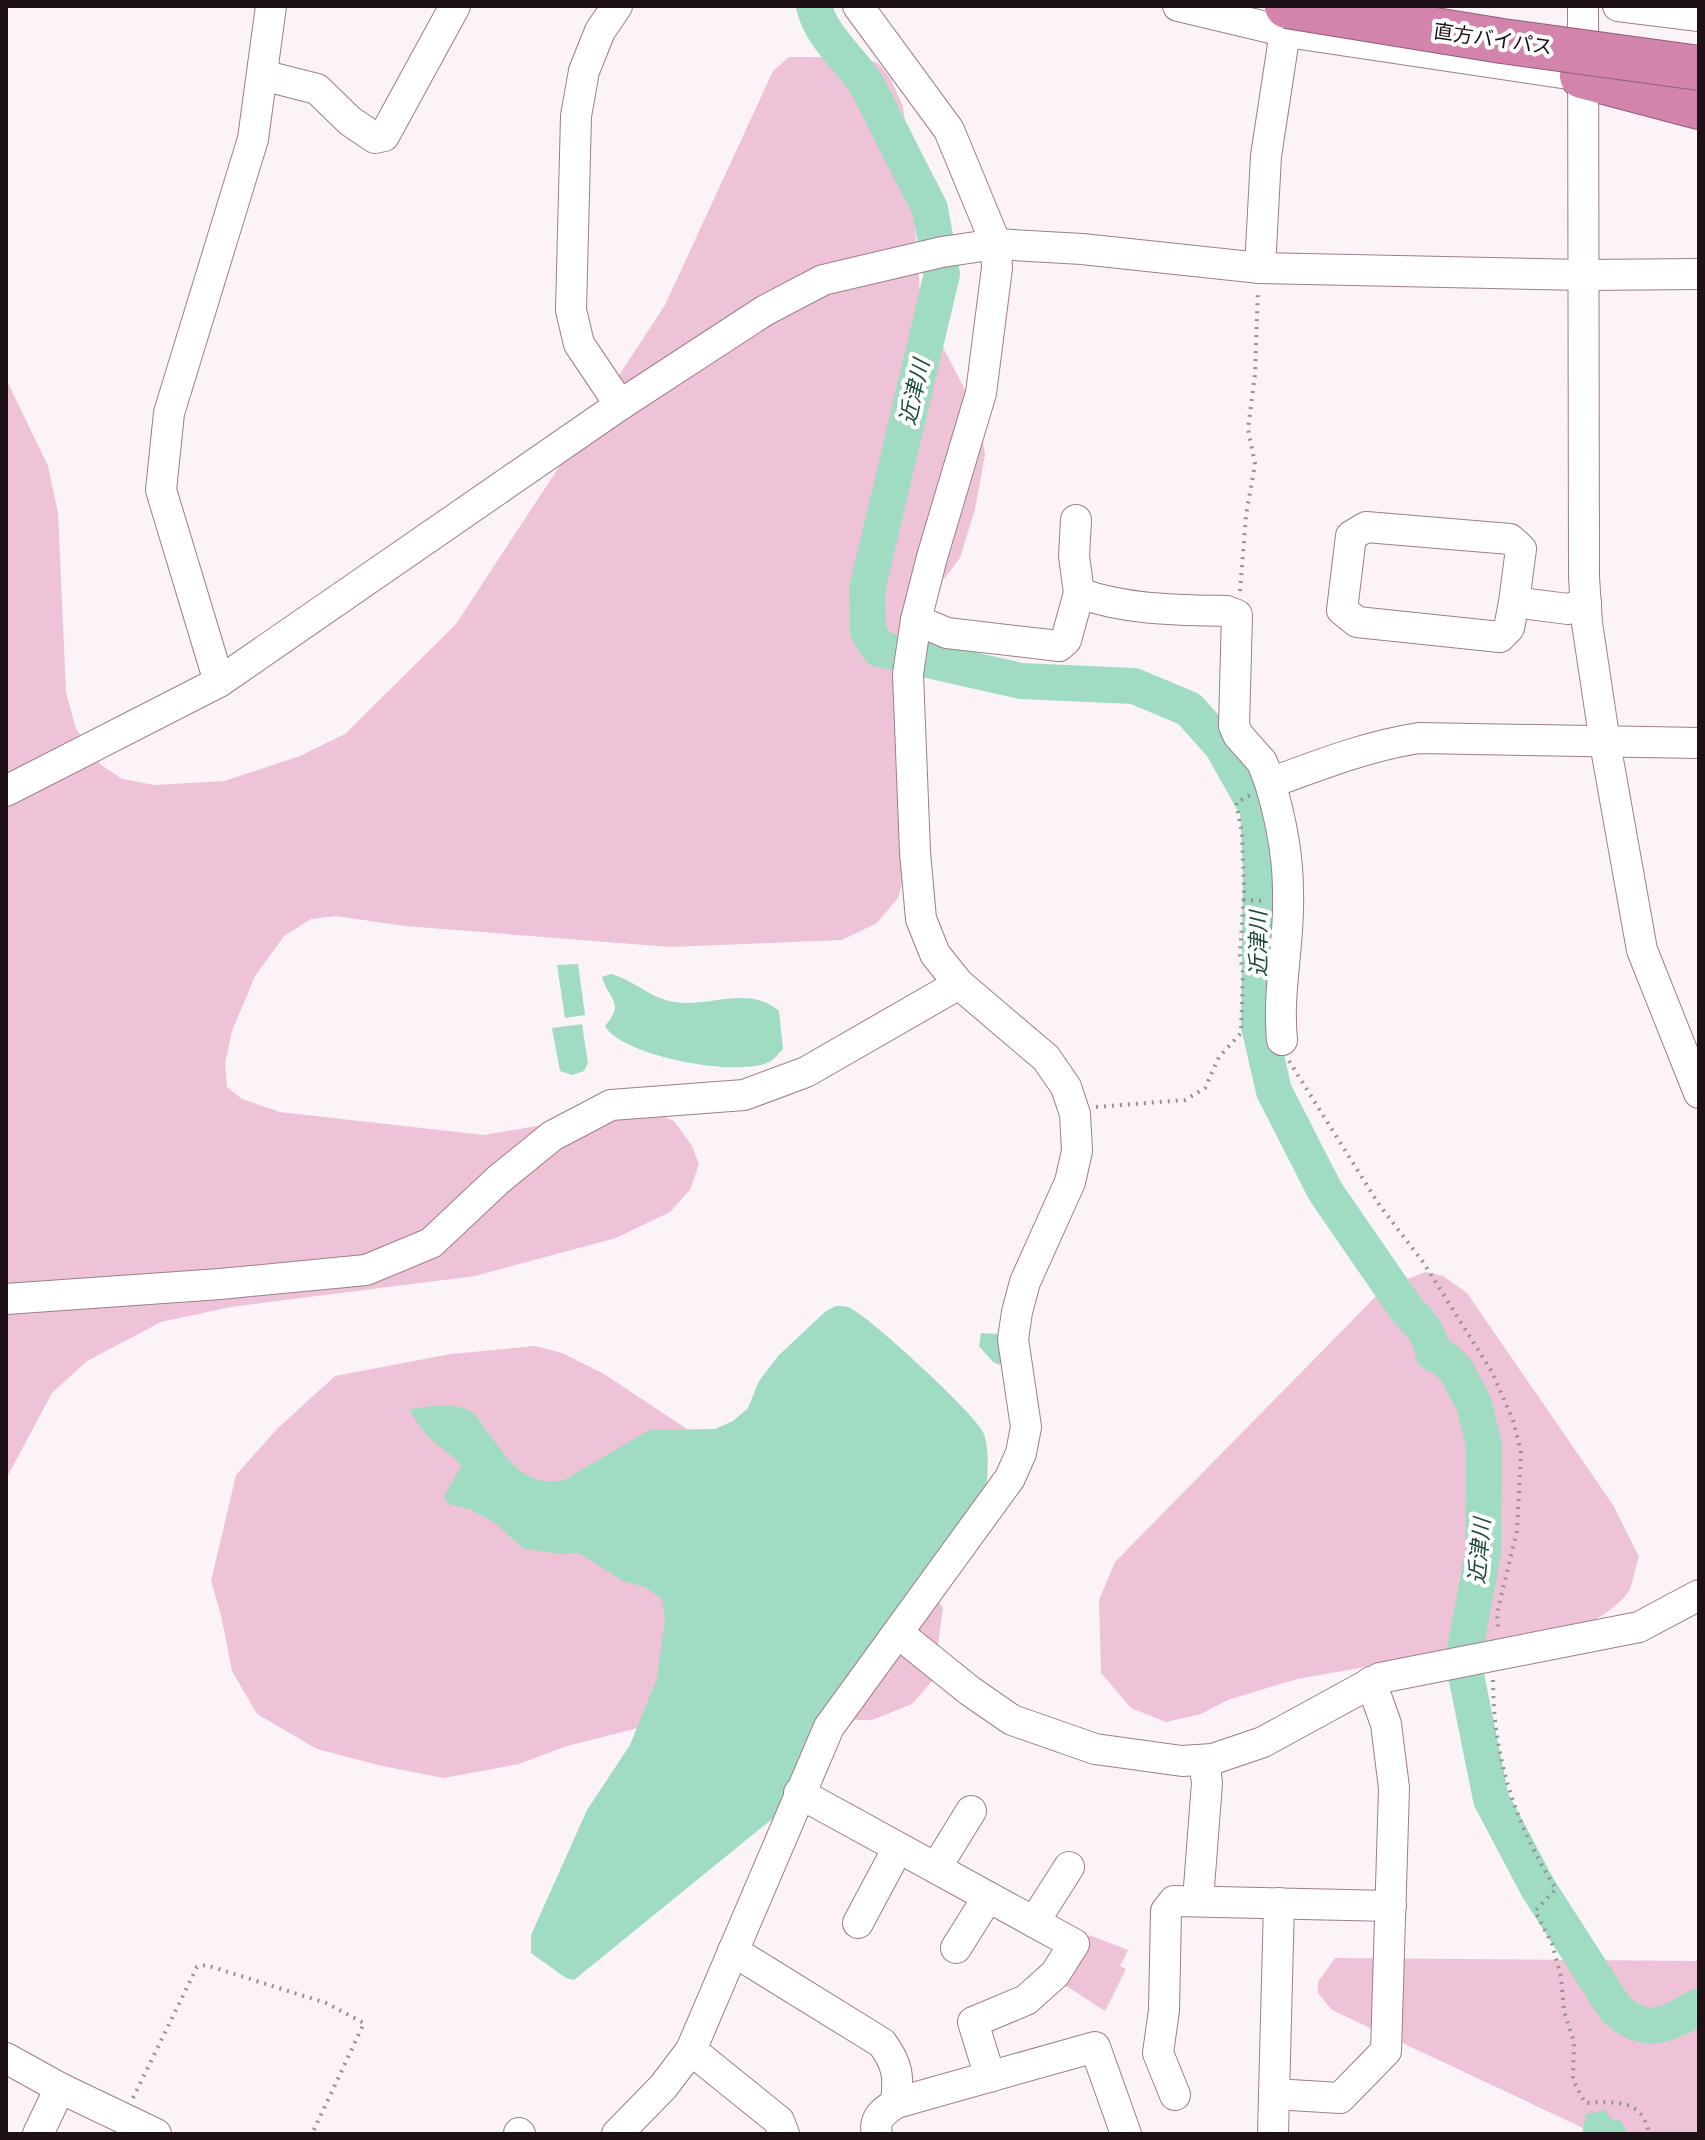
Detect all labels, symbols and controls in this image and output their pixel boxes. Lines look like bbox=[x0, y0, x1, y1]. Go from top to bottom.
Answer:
street label: 直方バイパス bbox=[1432, 20, 1554, 62]
water label: 近津川 bbox=[896, 355, 937, 428]
water label: 近津川 bbox=[1247, 909, 1274, 977]
water label: 近津川 bbox=[1465, 1515, 1498, 1585]

